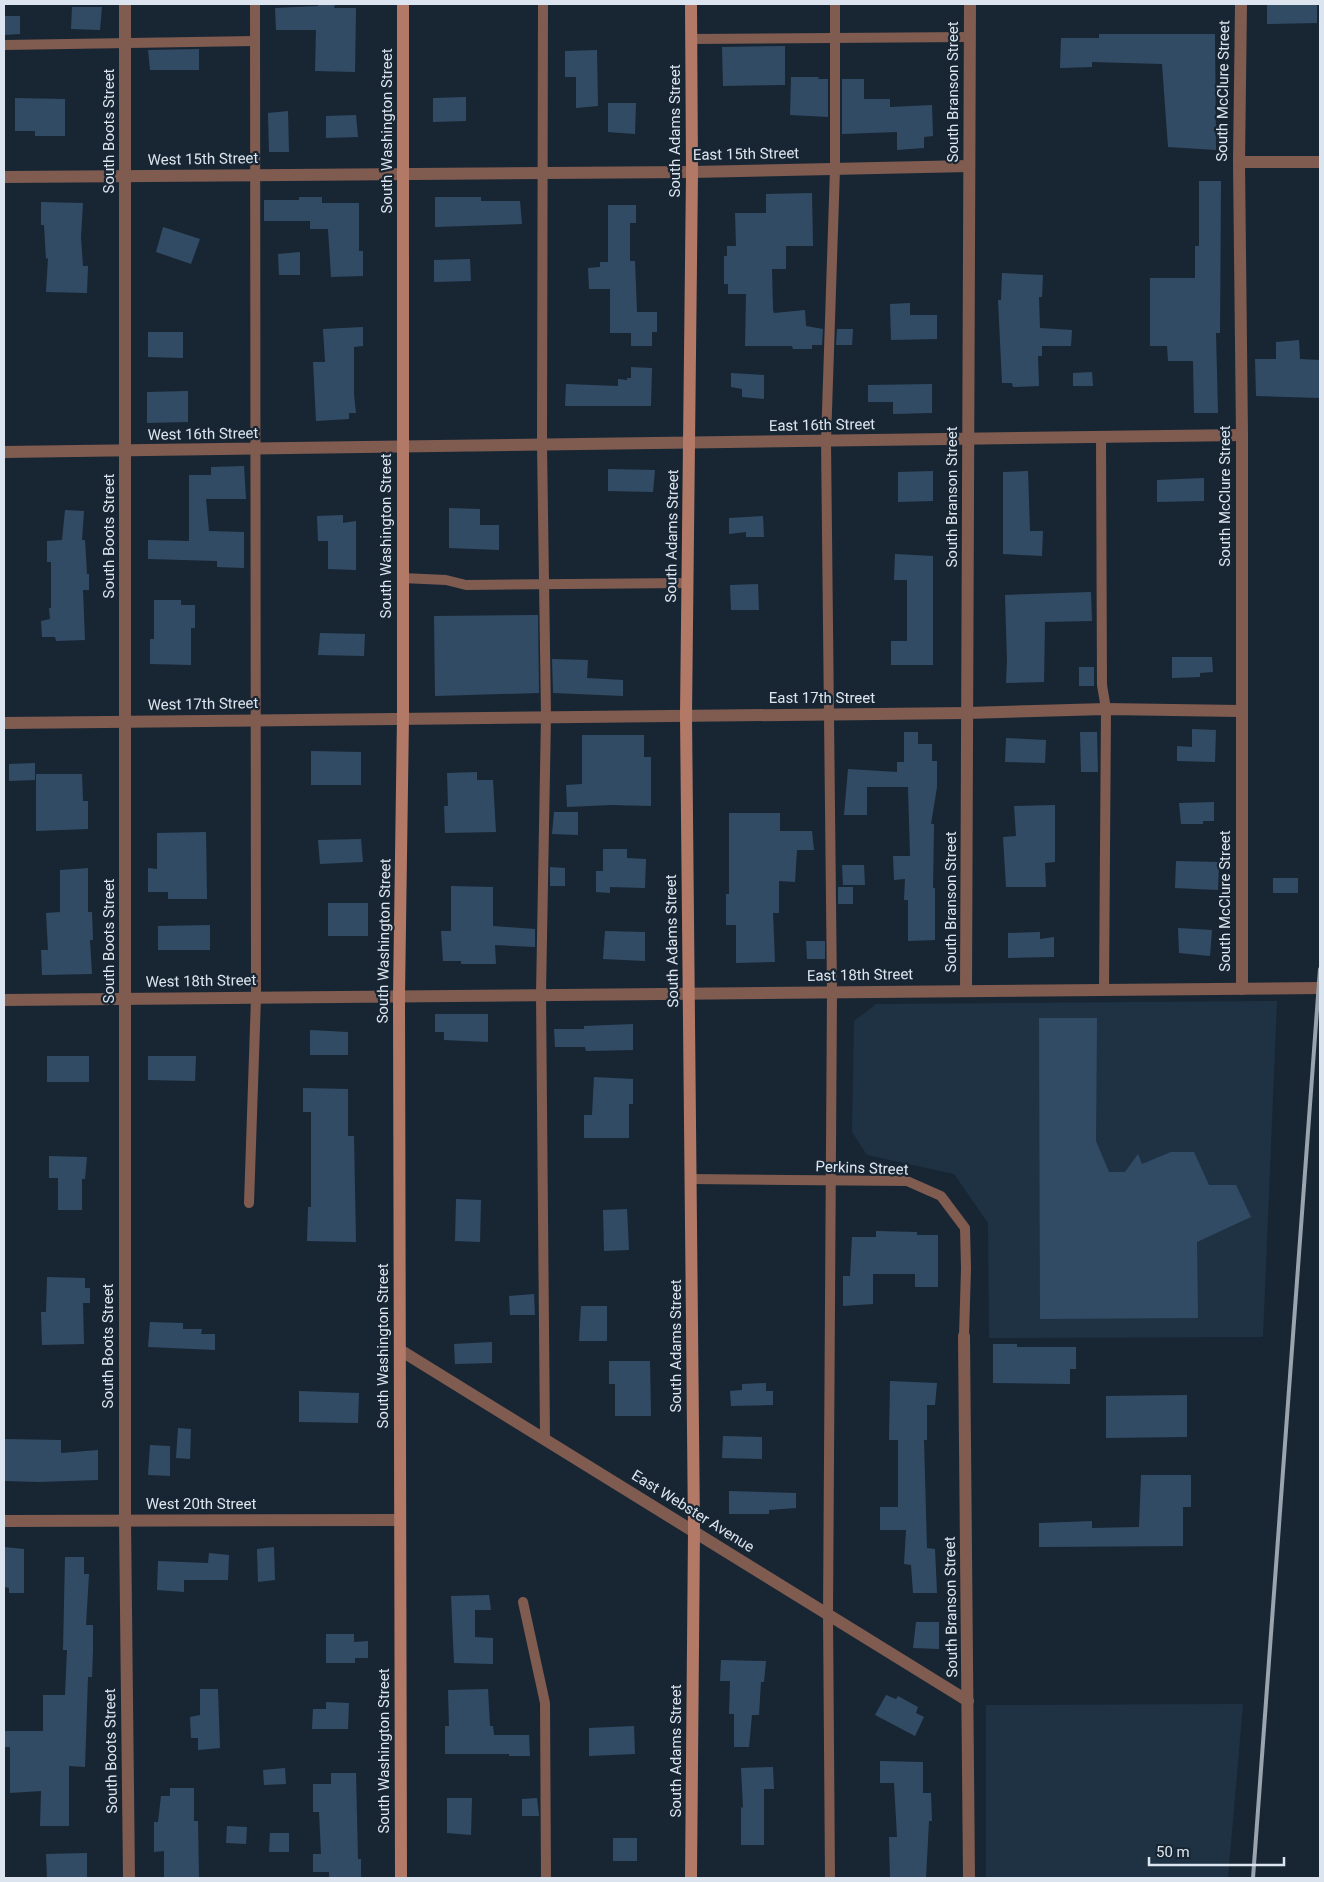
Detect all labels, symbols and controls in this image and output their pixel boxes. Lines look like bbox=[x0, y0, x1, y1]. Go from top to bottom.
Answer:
street label: South McClure Street bbox=[1213, 20, 1233, 162]
street label: South Branson Street bbox=[944, 21, 962, 163]
street label: South Washington Street bbox=[378, 48, 396, 214]
street label: South Adams Street bbox=[666, 64, 684, 198]
street label: South Boots Street bbox=[100, 68, 118, 194]
street label: East 15th Street bbox=[693, 144, 799, 164]
street label: West 15th Street bbox=[147, 149, 259, 169]
street label: East 16th Street bbox=[769, 415, 875, 435]
street label: West 16th Street bbox=[147, 424, 259, 444]
street label: South McClure Street bbox=[1216, 425, 1234, 567]
street label: South Branson Street bbox=[943, 426, 961, 568]
street label: South Washington Street bbox=[377, 453, 395, 619]
street label: South Adams Street bbox=[662, 469, 682, 603]
street label: South Boots Street bbox=[100, 473, 118, 599]
street label: East 17th Street bbox=[769, 689, 875, 707]
street label: West 17th Street bbox=[147, 694, 259, 714]
street label: South McClure Street bbox=[1216, 830, 1234, 972]
street label: South Branson Street bbox=[942, 831, 960, 973]
street label: South Washington Street bbox=[374, 858, 394, 1024]
street label: South Adams Street bbox=[662, 874, 682, 1008]
street label: South Boots Street bbox=[100, 878, 118, 1004]
street label: East 18th Street bbox=[807, 965, 913, 985]
street label: West 18th Street bbox=[145, 971, 257, 991]
street label: Perkins Street bbox=[815, 1157, 909, 1179]
street label: South Washington Street bbox=[374, 1263, 392, 1429]
street label: South Adams Street bbox=[667, 1279, 685, 1413]
street label: South Boots Street bbox=[99, 1283, 117, 1409]
street label: East Webster Avenue bbox=[628, 1466, 758, 1556]
street label: West 20th Street bbox=[146, 1495, 256, 1513]
street label: South Branson Street bbox=[941, 1536, 961, 1678]
street label: South Washington Street bbox=[375, 1668, 393, 1834]
street label: South Adams Street bbox=[667, 1684, 685, 1818]
street label: South Boots Street bbox=[101, 1688, 121, 1814]
scale bar bbox=[1149, 1834, 1284, 1866]
text: 50 m bbox=[1156, 1843, 1190, 1861]

